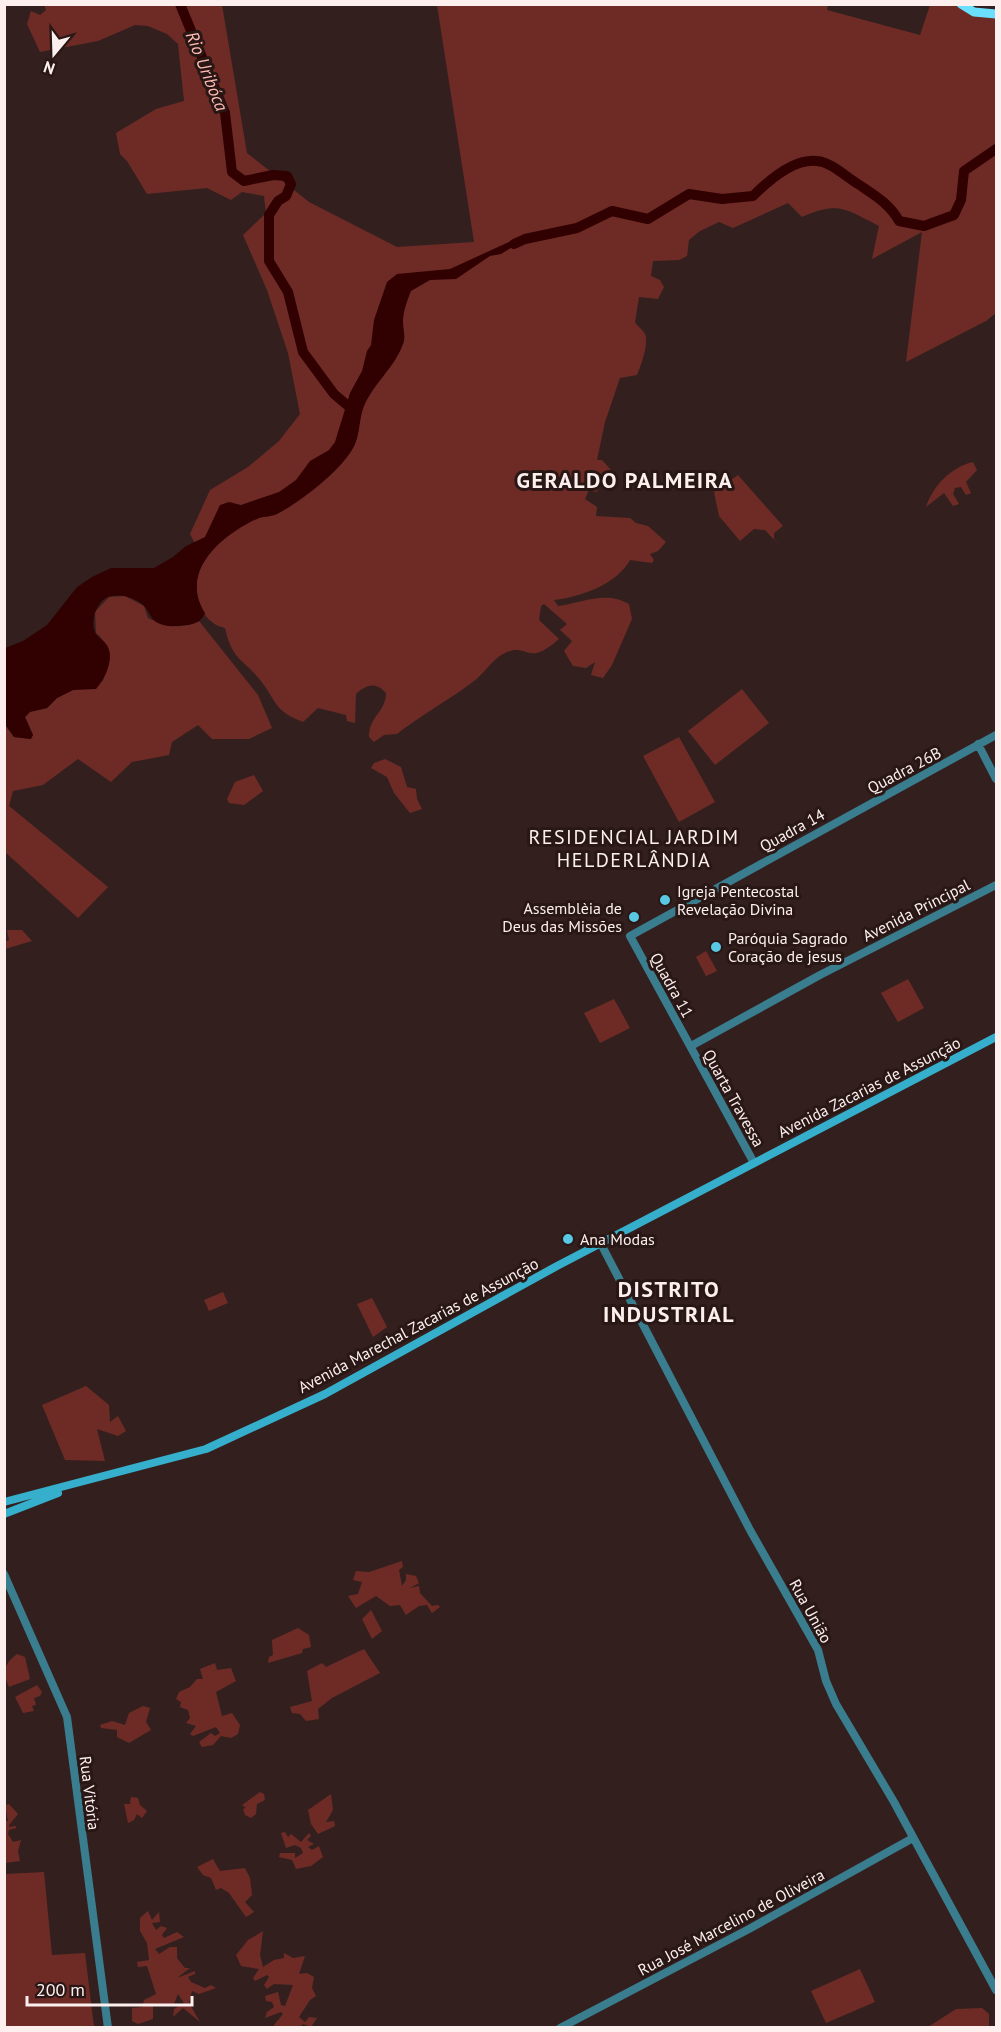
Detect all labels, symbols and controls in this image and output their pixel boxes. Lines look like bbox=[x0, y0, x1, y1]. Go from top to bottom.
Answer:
north arrow bbox=[24, 24, 84, 84]
water label: Rio Uribóca bbox=[181, 28, 234, 115]
text: N bbox=[41, 57, 57, 79]
district label: GERALDO PALMEIRA bbox=[517, 466, 733, 494]
street label: Quadra 26B bbox=[864, 742, 944, 798]
street label: Quadra 14 bbox=[756, 804, 828, 856]
district label: RESIDENCIAL JARDIM HELDERLÂNDIA bbox=[528, 824, 740, 873]
street label: Avenida Principal bbox=[859, 874, 973, 946]
place label: Igreja Pentecostal Revelação Divina bbox=[677, 881, 799, 919]
marker: Igreja Pentecostal Revelação Divina bbox=[658, 893, 672, 907]
place label: Assemblèia de Deus das Missões bbox=[502, 898, 622, 936]
marker: Assemblèia de Deus das Missões bbox=[627, 910, 641, 924]
place label: Paróquia Sagrado Coração de jesus bbox=[728, 928, 848, 966]
marker: Paróquia Sagrado Coração de jesus bbox=[709, 940, 723, 954]
street label: Quadra 11 bbox=[646, 949, 698, 1021]
street label: Avenida Zacarias de Assunção bbox=[774, 1032, 964, 1142]
street label: Quarta Travessa bbox=[699, 1046, 769, 1150]
place label: Ana Modas bbox=[580, 1229, 655, 1249]
marker: Ana Modas bbox=[561, 1232, 575, 1246]
street label: Avenida Marechal Zacarias de Assunção bbox=[294, 1253, 542, 1397]
district label: DISTRITO INDUSTRIAL bbox=[603, 1275, 735, 1328]
street label: Rua União bbox=[785, 1575, 837, 1647]
street label: Rua Vitória bbox=[76, 1755, 104, 1831]
street label: Rua José Marcelino de Oliveira bbox=[634, 1864, 828, 1980]
scale bar bbox=[27, 1969, 192, 2007]
text: 200 m bbox=[36, 1978, 85, 2001]

